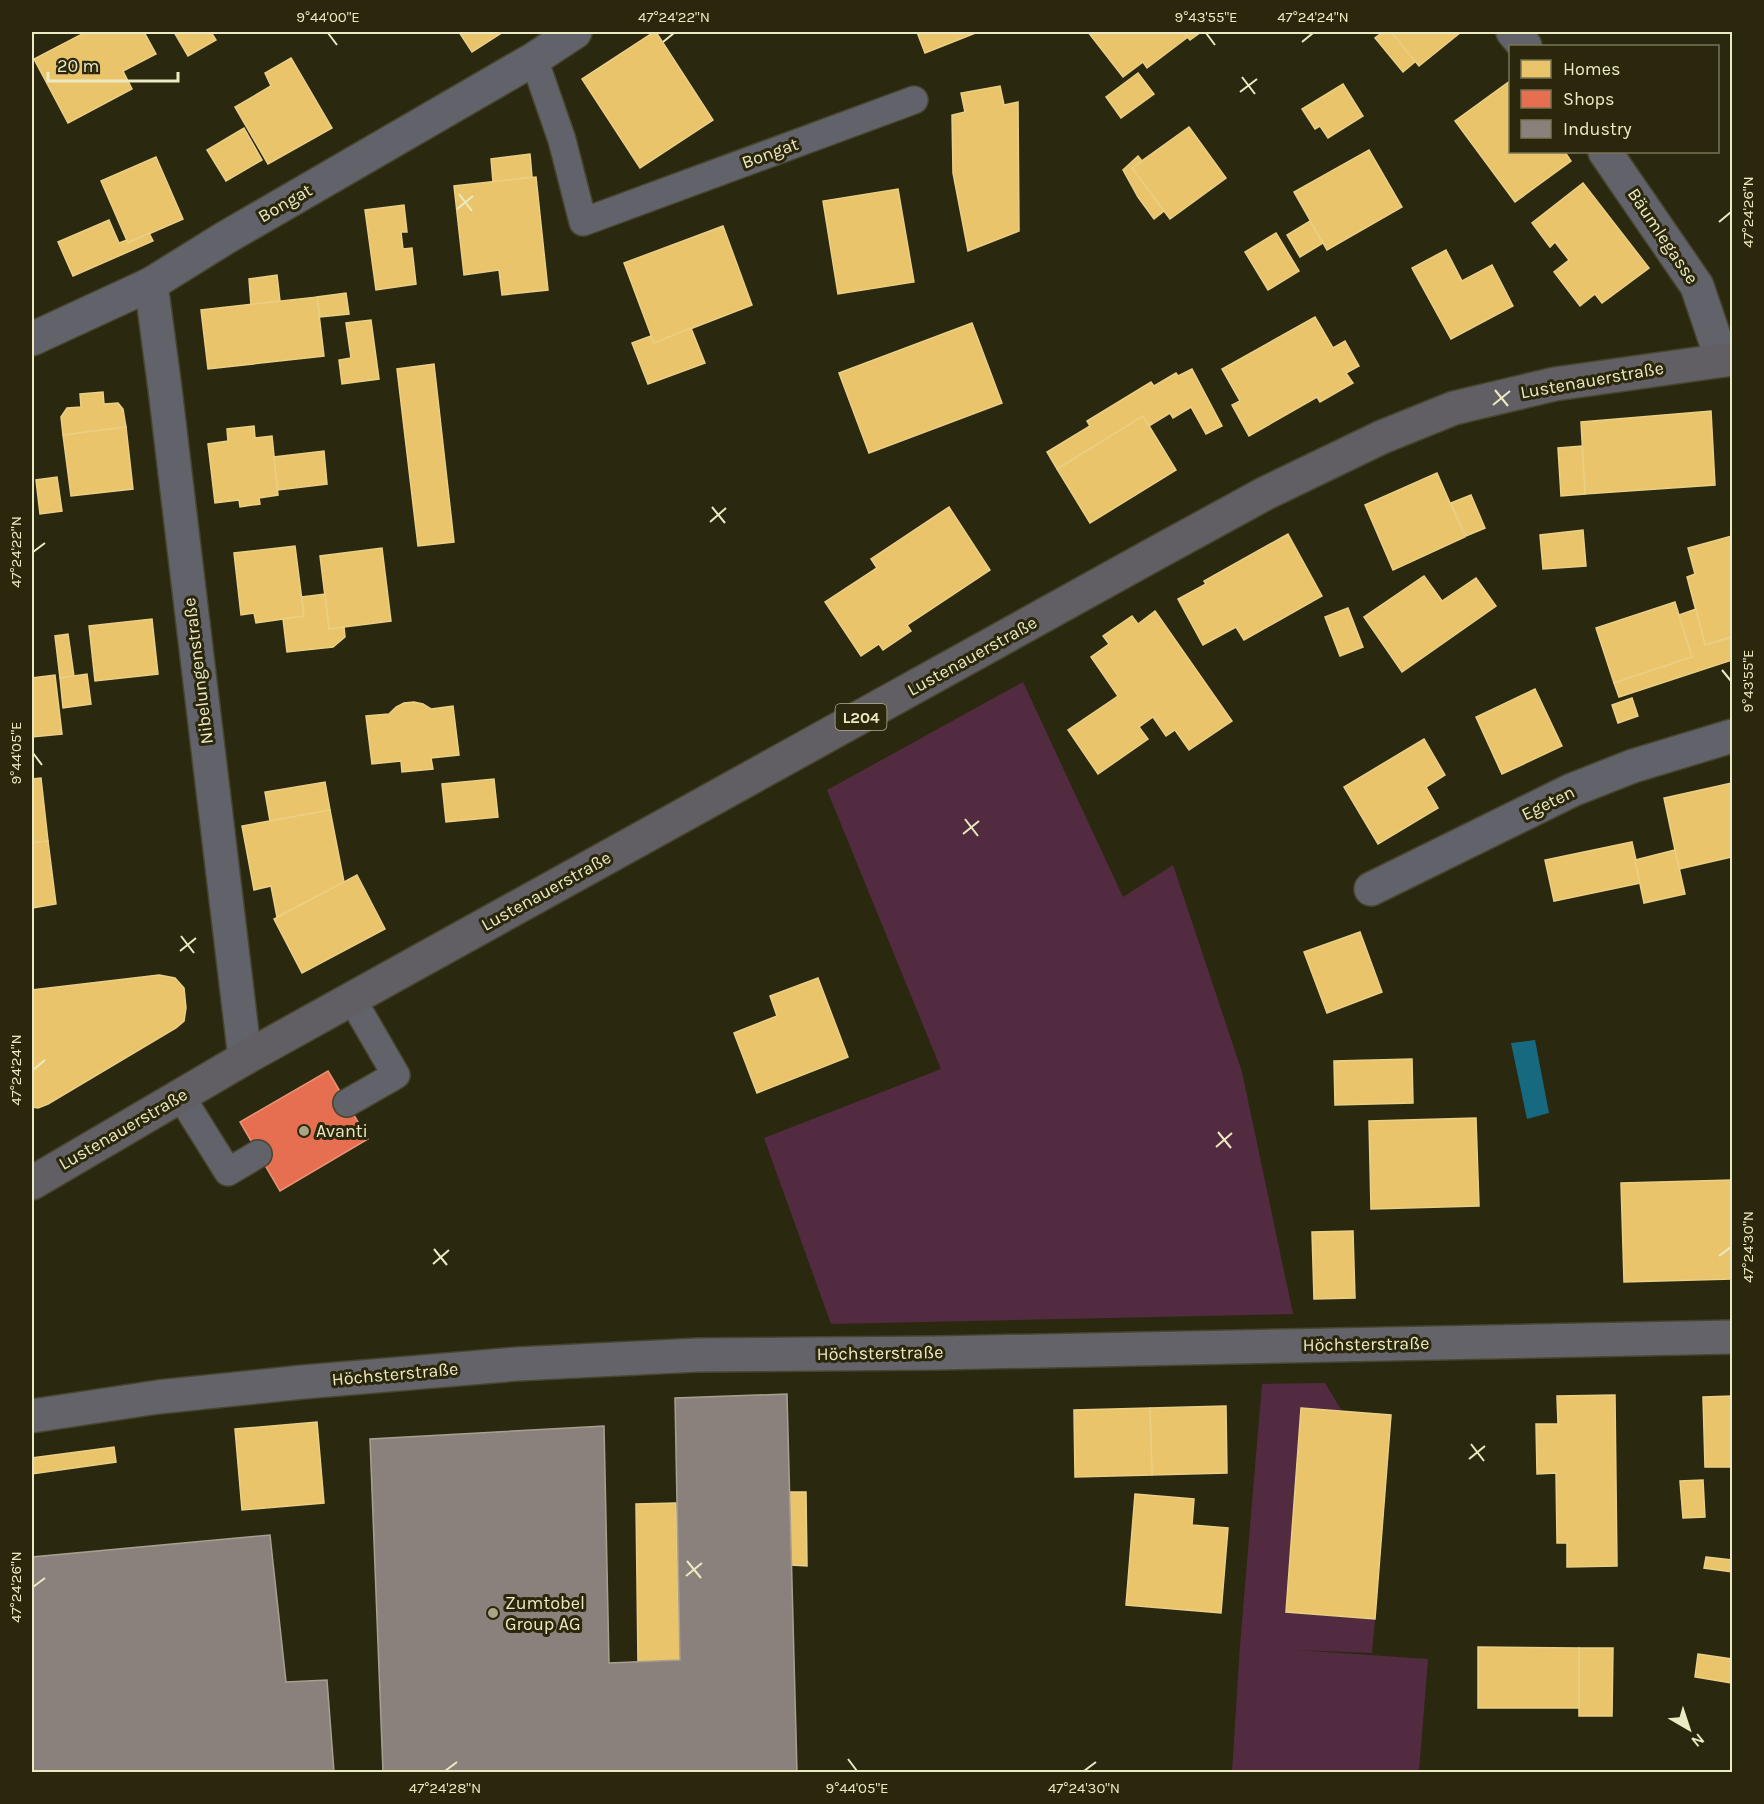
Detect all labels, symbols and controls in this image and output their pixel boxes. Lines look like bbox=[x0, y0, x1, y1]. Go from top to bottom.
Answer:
text: 9°44'00"E bbox=[296, 8, 360, 26]
text: 47°24'22"N bbox=[638, 8, 710, 26]
text: 9°43'55"E bbox=[1174, 8, 1238, 26]
text: 47°24'24"N bbox=[1277, 8, 1349, 26]
scale bar bbox=[48, 45, 178, 83]
legend bbox=[1509, 45, 1719, 153]
text: 20 m bbox=[57, 55, 99, 77]
text: Homes bbox=[1563, 58, 1620, 80]
text: Shops bbox=[1563, 88, 1615, 110]
text: Industry bbox=[1563, 118, 1632, 140]
street label: Bongat bbox=[739, 133, 802, 173]
text: 47°24'26"N bbox=[1739, 176, 1757, 248]
street label: Bongat bbox=[254, 179, 316, 227]
street label: Bäumlegasse bbox=[1623, 184, 1703, 288]
street label: Lustenauerstraße bbox=[1519, 357, 1665, 403]
text: 47°24'22"N bbox=[7, 516, 25, 588]
street label: Nibelungenstraße bbox=[178, 596, 218, 746]
street label: Lustenauerstraße bbox=[903, 611, 1041, 701]
text: 9°43'55"E bbox=[1739, 649, 1757, 713]
road number: L204 bbox=[836, 704, 886, 730]
text: 9°44'05"E bbox=[7, 722, 25, 784]
street label: Egeten bbox=[1518, 781, 1578, 825]
street label: Lustenauerstraße bbox=[477, 846, 615, 936]
text: 47°24'24"N bbox=[7, 1034, 25, 1106]
street label: Lustenauerstraße bbox=[55, 1083, 191, 1175]
place label: Avanti bbox=[316, 1120, 368, 1142]
marker: Avanti bbox=[297, 1124, 311, 1138]
text: 47°24'30"N bbox=[1739, 1211, 1757, 1283]
street label: Höchsterstraße bbox=[1302, 1332, 1430, 1356]
street label: Höchsterstraße bbox=[816, 1341, 944, 1365]
street label: Höchsterstraße bbox=[331, 1358, 459, 1390]
text: 47°24'26"N bbox=[7, 1551, 25, 1623]
place label: Zumtobel Group AG bbox=[505, 1592, 585, 1635]
marker: Zumtobel Group AG bbox=[486, 1606, 500, 1620]
north arrow bbox=[1659, 1699, 1719, 1759]
text: N bbox=[1688, 1729, 1709, 1751]
text: 47°24'28"N bbox=[409, 1779, 481, 1797]
text: 9°44'05"E bbox=[826, 1779, 888, 1797]
text: 47°24'30"N bbox=[1048, 1779, 1120, 1797]

